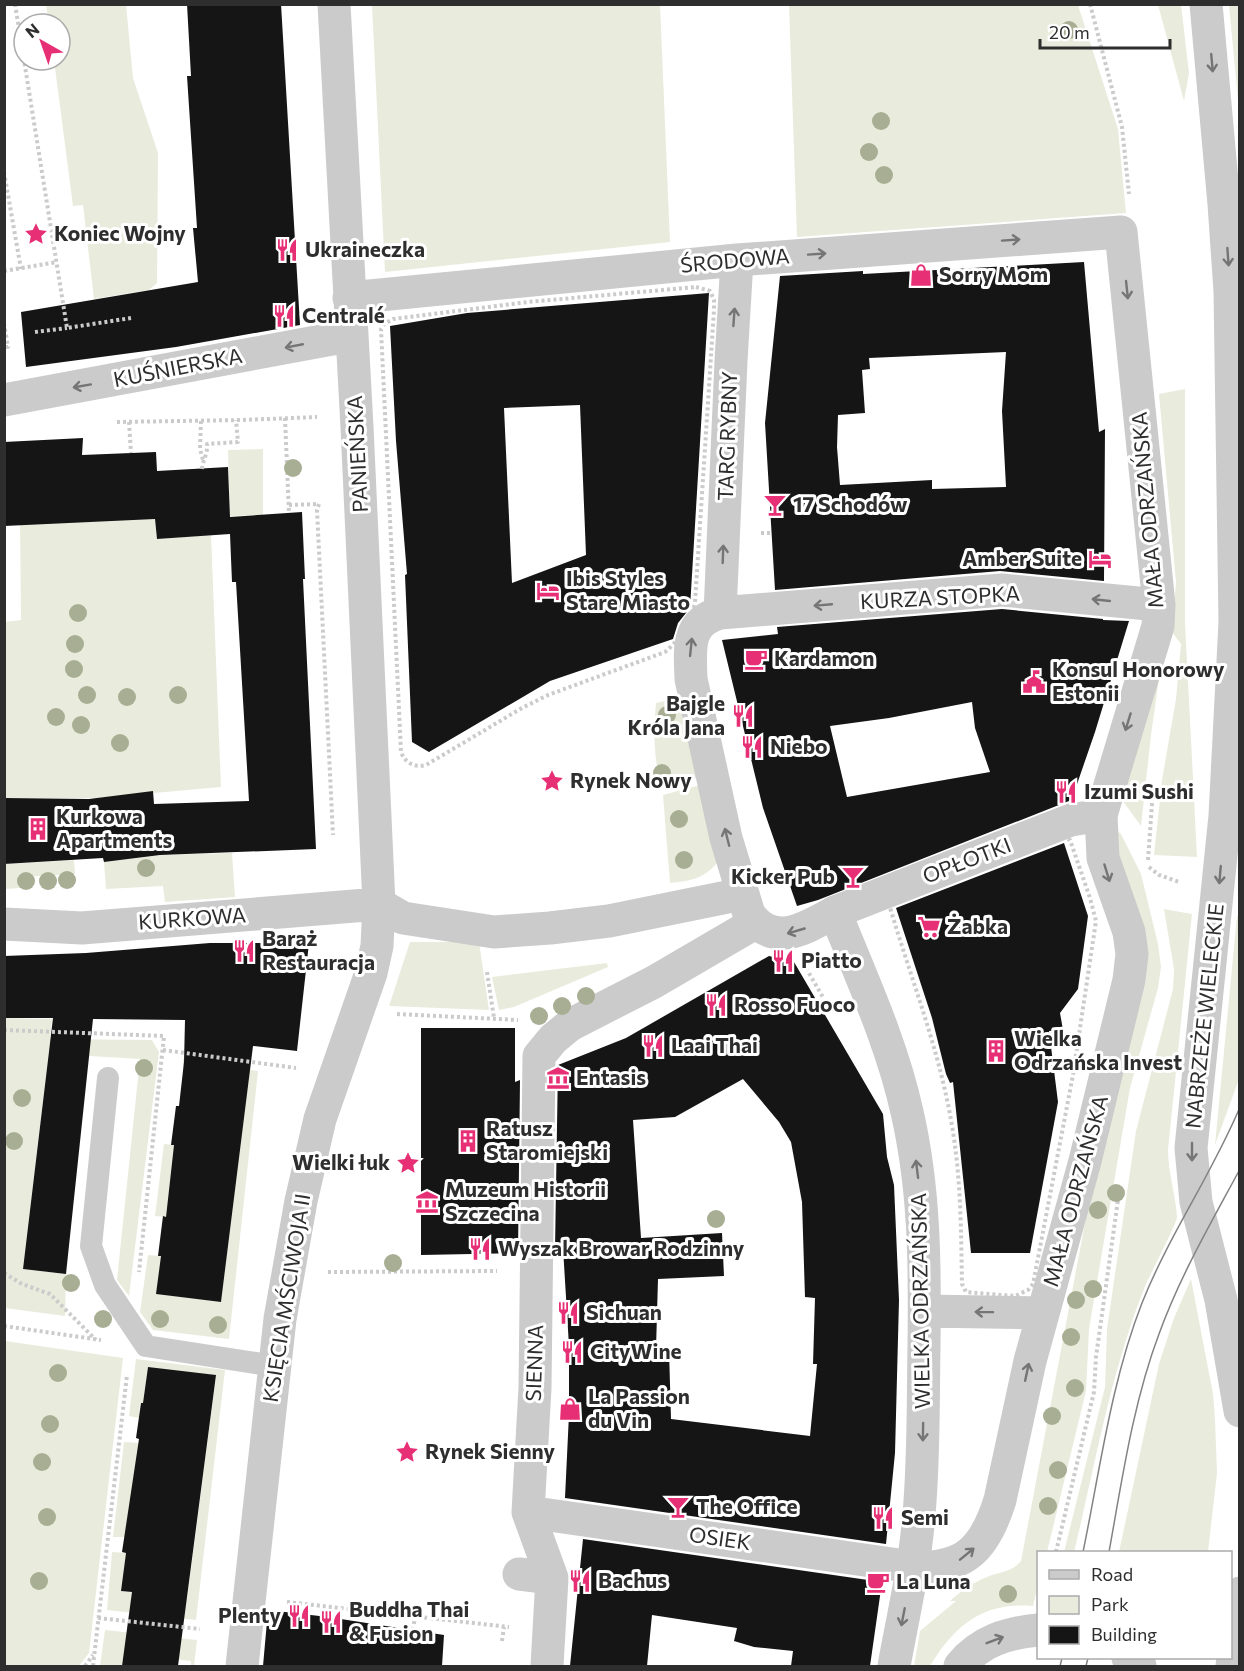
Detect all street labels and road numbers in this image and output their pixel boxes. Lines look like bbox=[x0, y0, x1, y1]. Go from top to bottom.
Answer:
street label: ŚRODOWA bbox=[679, 242, 791, 277]
street label: KUŚNIERSKA bbox=[111, 342, 244, 391]
street label: TARG RYBNY bbox=[712, 370, 741, 501]
street label: PANIEŃSKA bbox=[341, 395, 372, 513]
street label: MAŁA ODRZAŃSKA bbox=[1125, 411, 1168, 610]
street label: KURZA STOPKA bbox=[859, 580, 1020, 613]
street label: OPŁOTKI bbox=[919, 831, 1014, 888]
street label: KURKOWA bbox=[137, 901, 247, 934]
street label: NABRZEŻE WIELECKIE bbox=[1179, 902, 1228, 1130]
street label: MAŁA ODRZAŃSKA bbox=[1037, 1092, 1112, 1289]
street label: KSIĘCIA MŚCIWOJA II bbox=[257, 1192, 314, 1404]
street label: WIELKA ODRZAŃSKA bbox=[905, 1193, 934, 1409]
street label: SIENNA bbox=[520, 1324, 547, 1402]
street label: OSIEK bbox=[688, 1521, 753, 1554]

